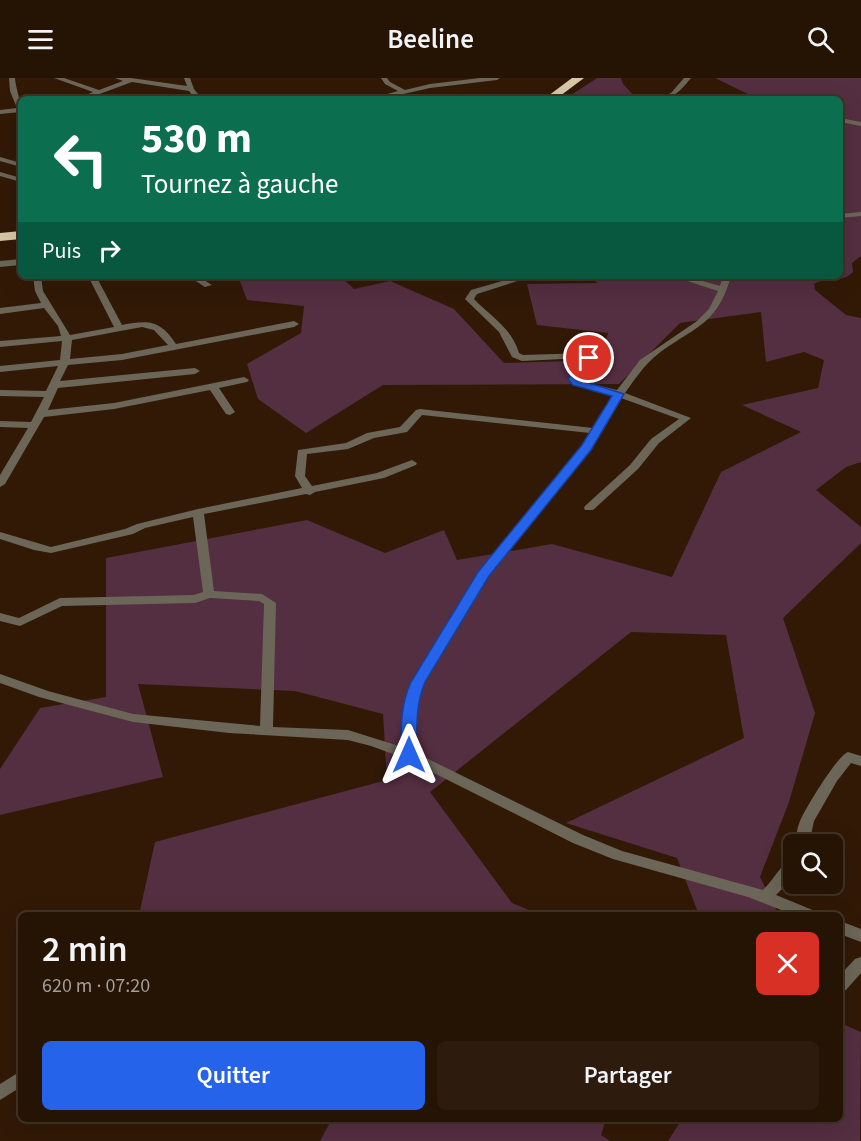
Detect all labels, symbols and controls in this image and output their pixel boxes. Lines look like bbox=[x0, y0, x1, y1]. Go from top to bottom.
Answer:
text: Beeline bbox=[387, 20, 474, 59]
icon: menu bbox=[24, 23, 57, 56]
icon: search bbox=[804, 23, 837, 56]
text: 530 m bbox=[141, 109, 252, 169]
icon: left bbox=[42, 120, 120, 198]
text: Tournez à gauche bbox=[141, 165, 338, 204]
icon: right bbox=[93, 234, 126, 267]
text: Puis bbox=[42, 235, 81, 267]
pin bbox=[563, 332, 614, 383]
icon: arrive bbox=[572, 341, 605, 374]
position arrow bbox=[377, 723, 441, 787]
map controls bbox=[783, 834, 843, 894]
button: search bbox=[783, 834, 843, 894]
text: 2 min bbox=[42, 924, 128, 975]
button: close bbox=[756, 932, 819, 995]
text: 620 m · 07:20 bbox=[42, 972, 150, 1000]
button: Quitter bbox=[42, 1041, 425, 1110]
button: Partager bbox=[437, 1041, 819, 1110]

